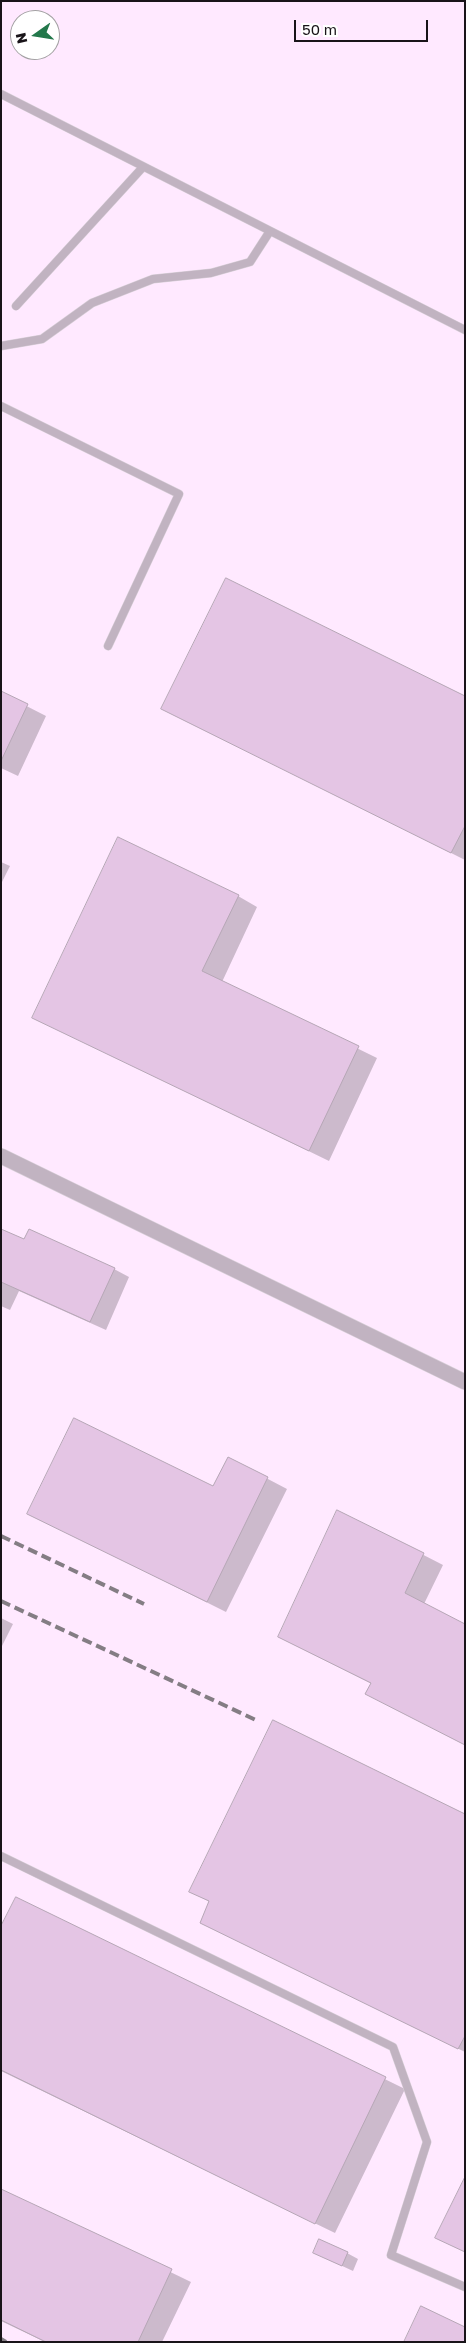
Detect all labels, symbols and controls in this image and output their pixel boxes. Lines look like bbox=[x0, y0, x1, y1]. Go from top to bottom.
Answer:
north arrow bbox=[10, 10, 60, 60]
scale bar bbox=[296, 10, 430, 42]
text: 50 m bbox=[302, 20, 337, 38]
text: N bbox=[11, 31, 30, 45]

